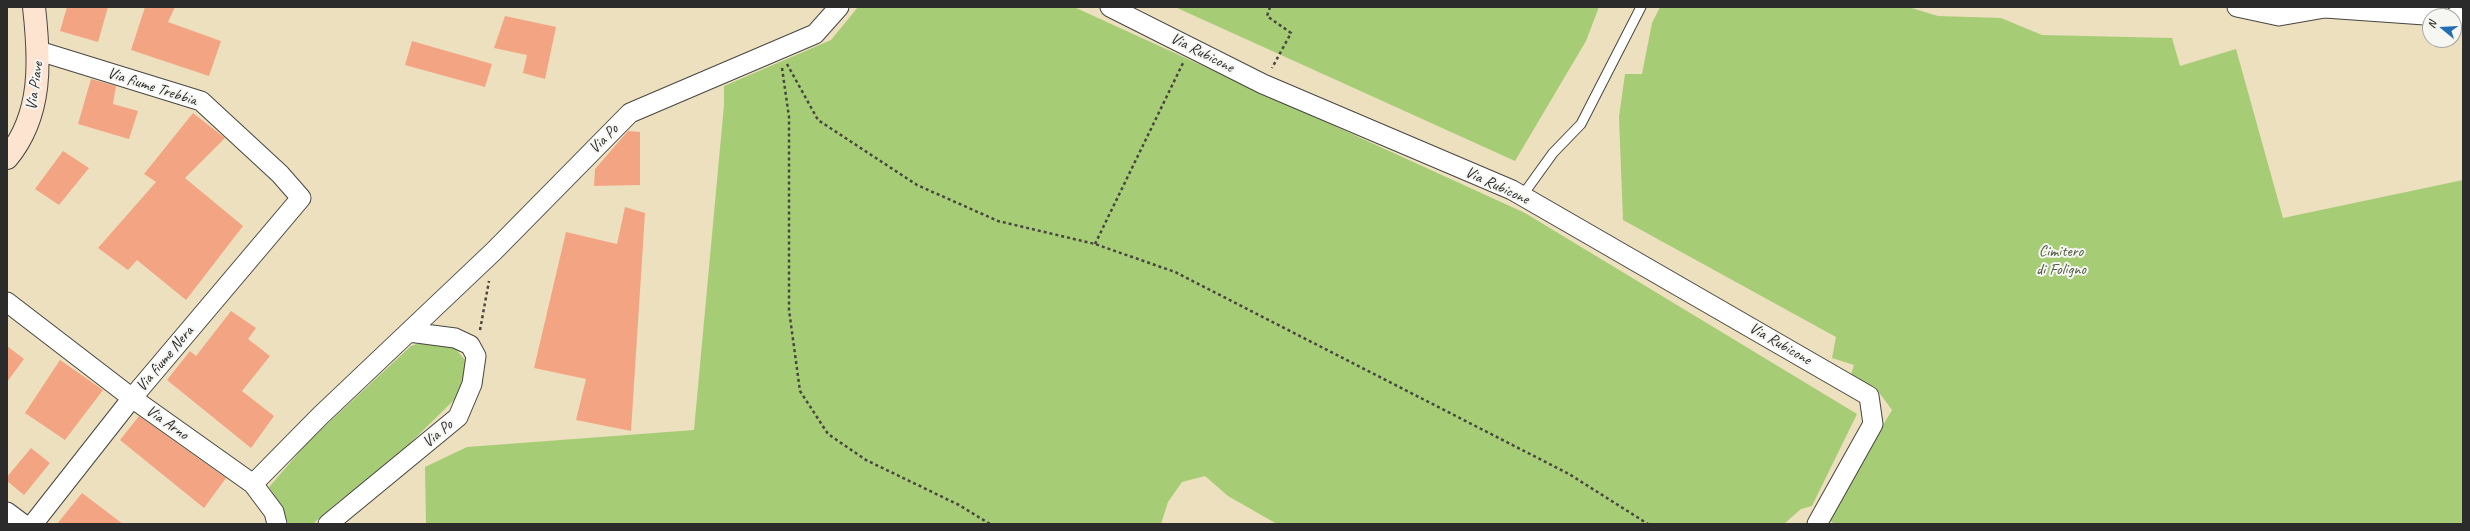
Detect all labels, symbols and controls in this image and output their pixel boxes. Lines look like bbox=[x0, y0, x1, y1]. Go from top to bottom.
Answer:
north arrow bbox=[2422, 8, 2462, 48]
text: N bbox=[2424, 19, 2439, 30]
street label: Via Rubicone bbox=[1167, 29, 1237, 77]
street label: Via Piave bbox=[22, 61, 48, 111]
street label: Via fiume Trebbia bbox=[105, 64, 199, 110]
street label: Via Po bbox=[585, 120, 623, 158]
street label: Via Rubicone bbox=[1462, 163, 1532, 209]
park label: Cimitero di Foligno bbox=[2036, 242, 2086, 280]
street label: Via Rubicone bbox=[1745, 319, 1815, 369]
street label: Via fiume Nera bbox=[132, 322, 198, 396]
street label: Via Arno bbox=[142, 401, 192, 445]
street label: Via Po bbox=[419, 416, 457, 452]

